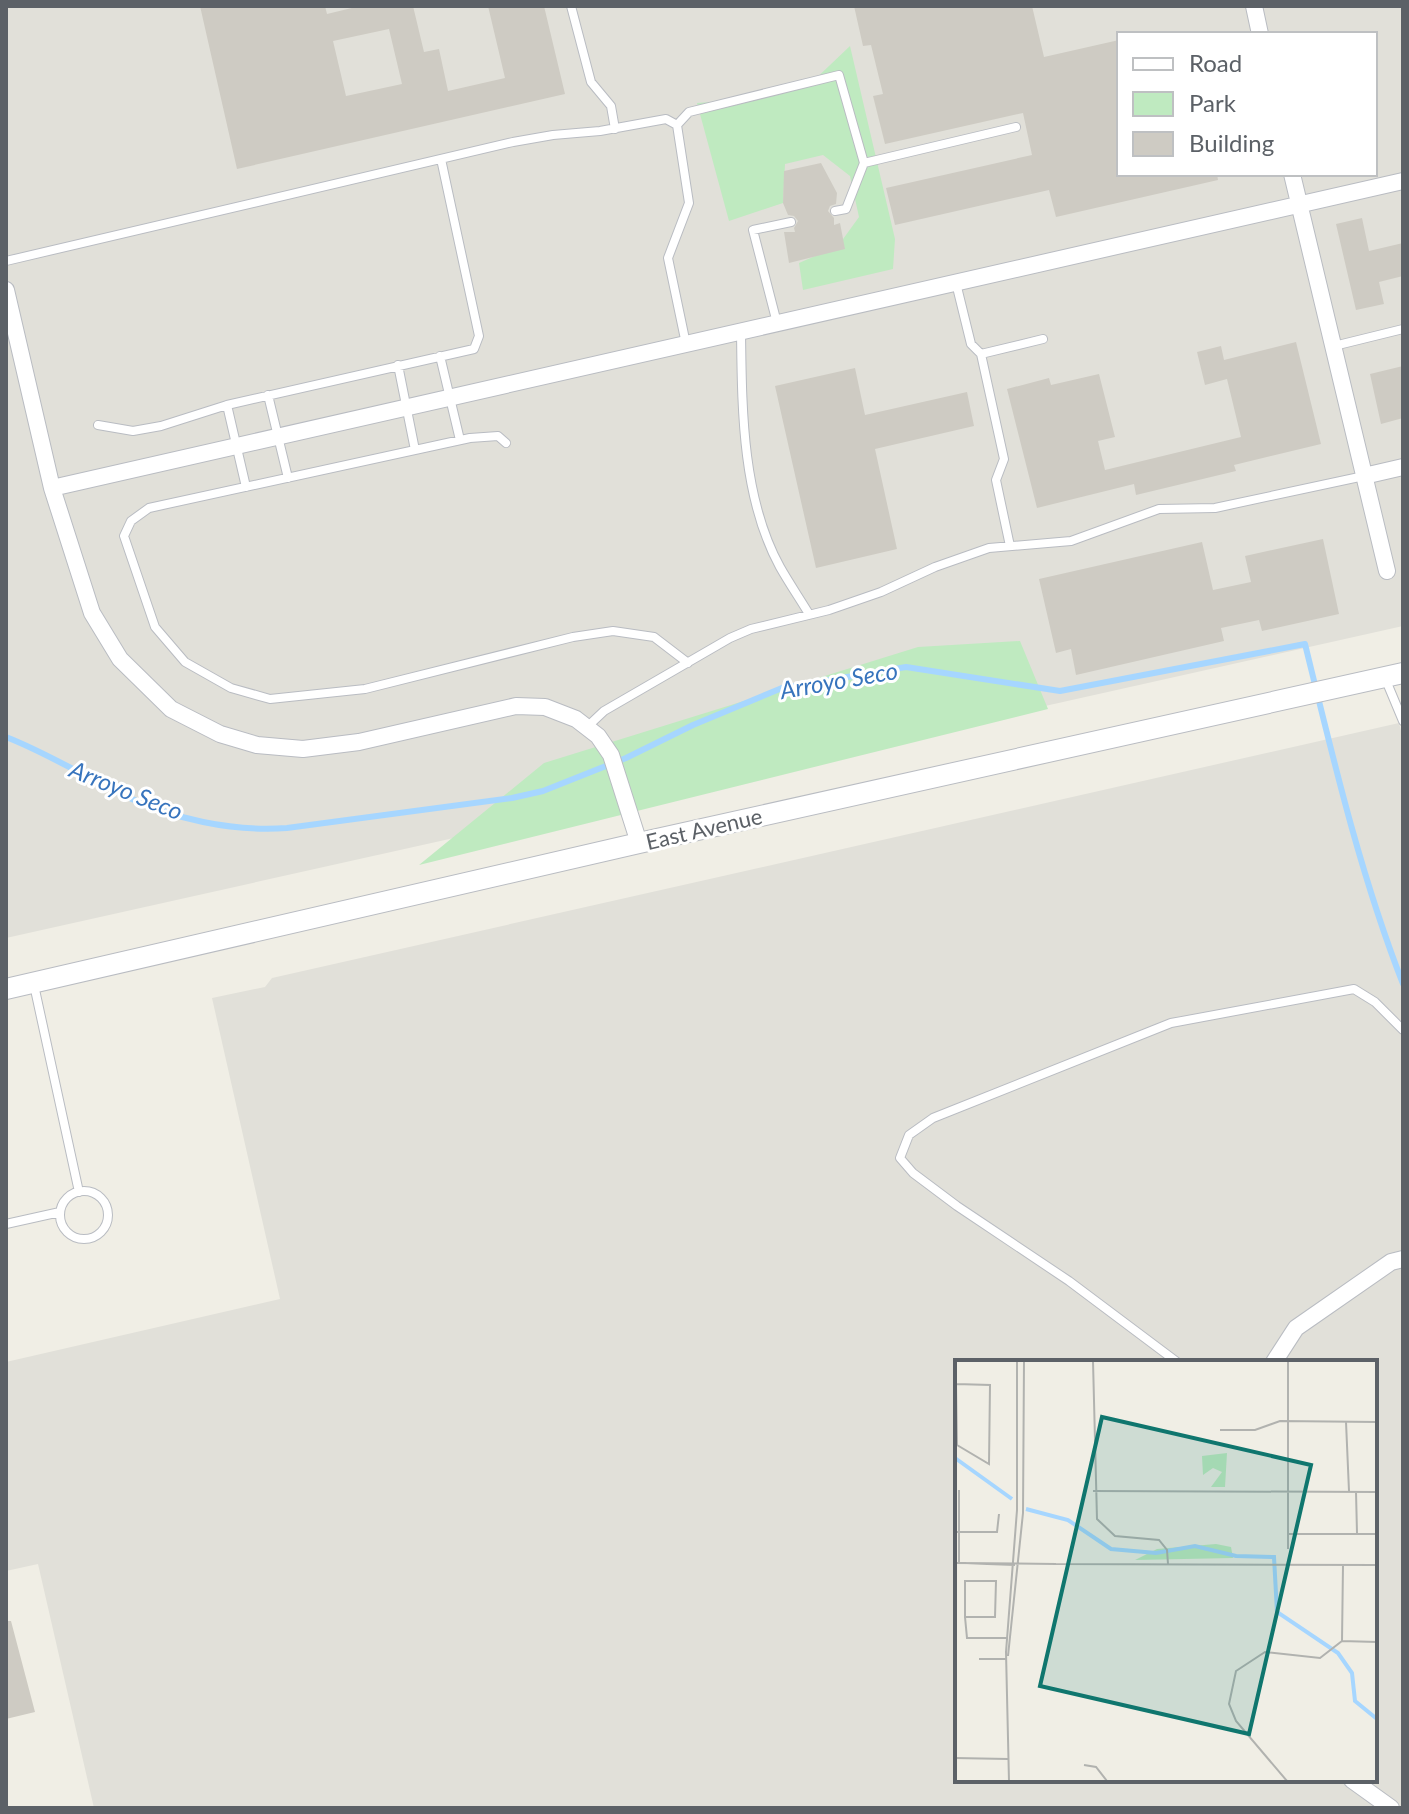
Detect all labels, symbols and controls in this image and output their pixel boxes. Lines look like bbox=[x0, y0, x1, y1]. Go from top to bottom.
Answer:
legend bbox=[1117, 32, 1377, 176]
text: Road bbox=[1189, 48, 1242, 77]
text: Park bbox=[1189, 88, 1237, 117]
text: Building bbox=[1189, 128, 1274, 157]
water label: Arroyo Seco bbox=[777, 655, 900, 704]
water label: Arroyo Seco bbox=[65, 753, 187, 825]
street label: East Avenue bbox=[643, 802, 765, 855]
inset map bbox=[955, 1360, 1377, 1782]

